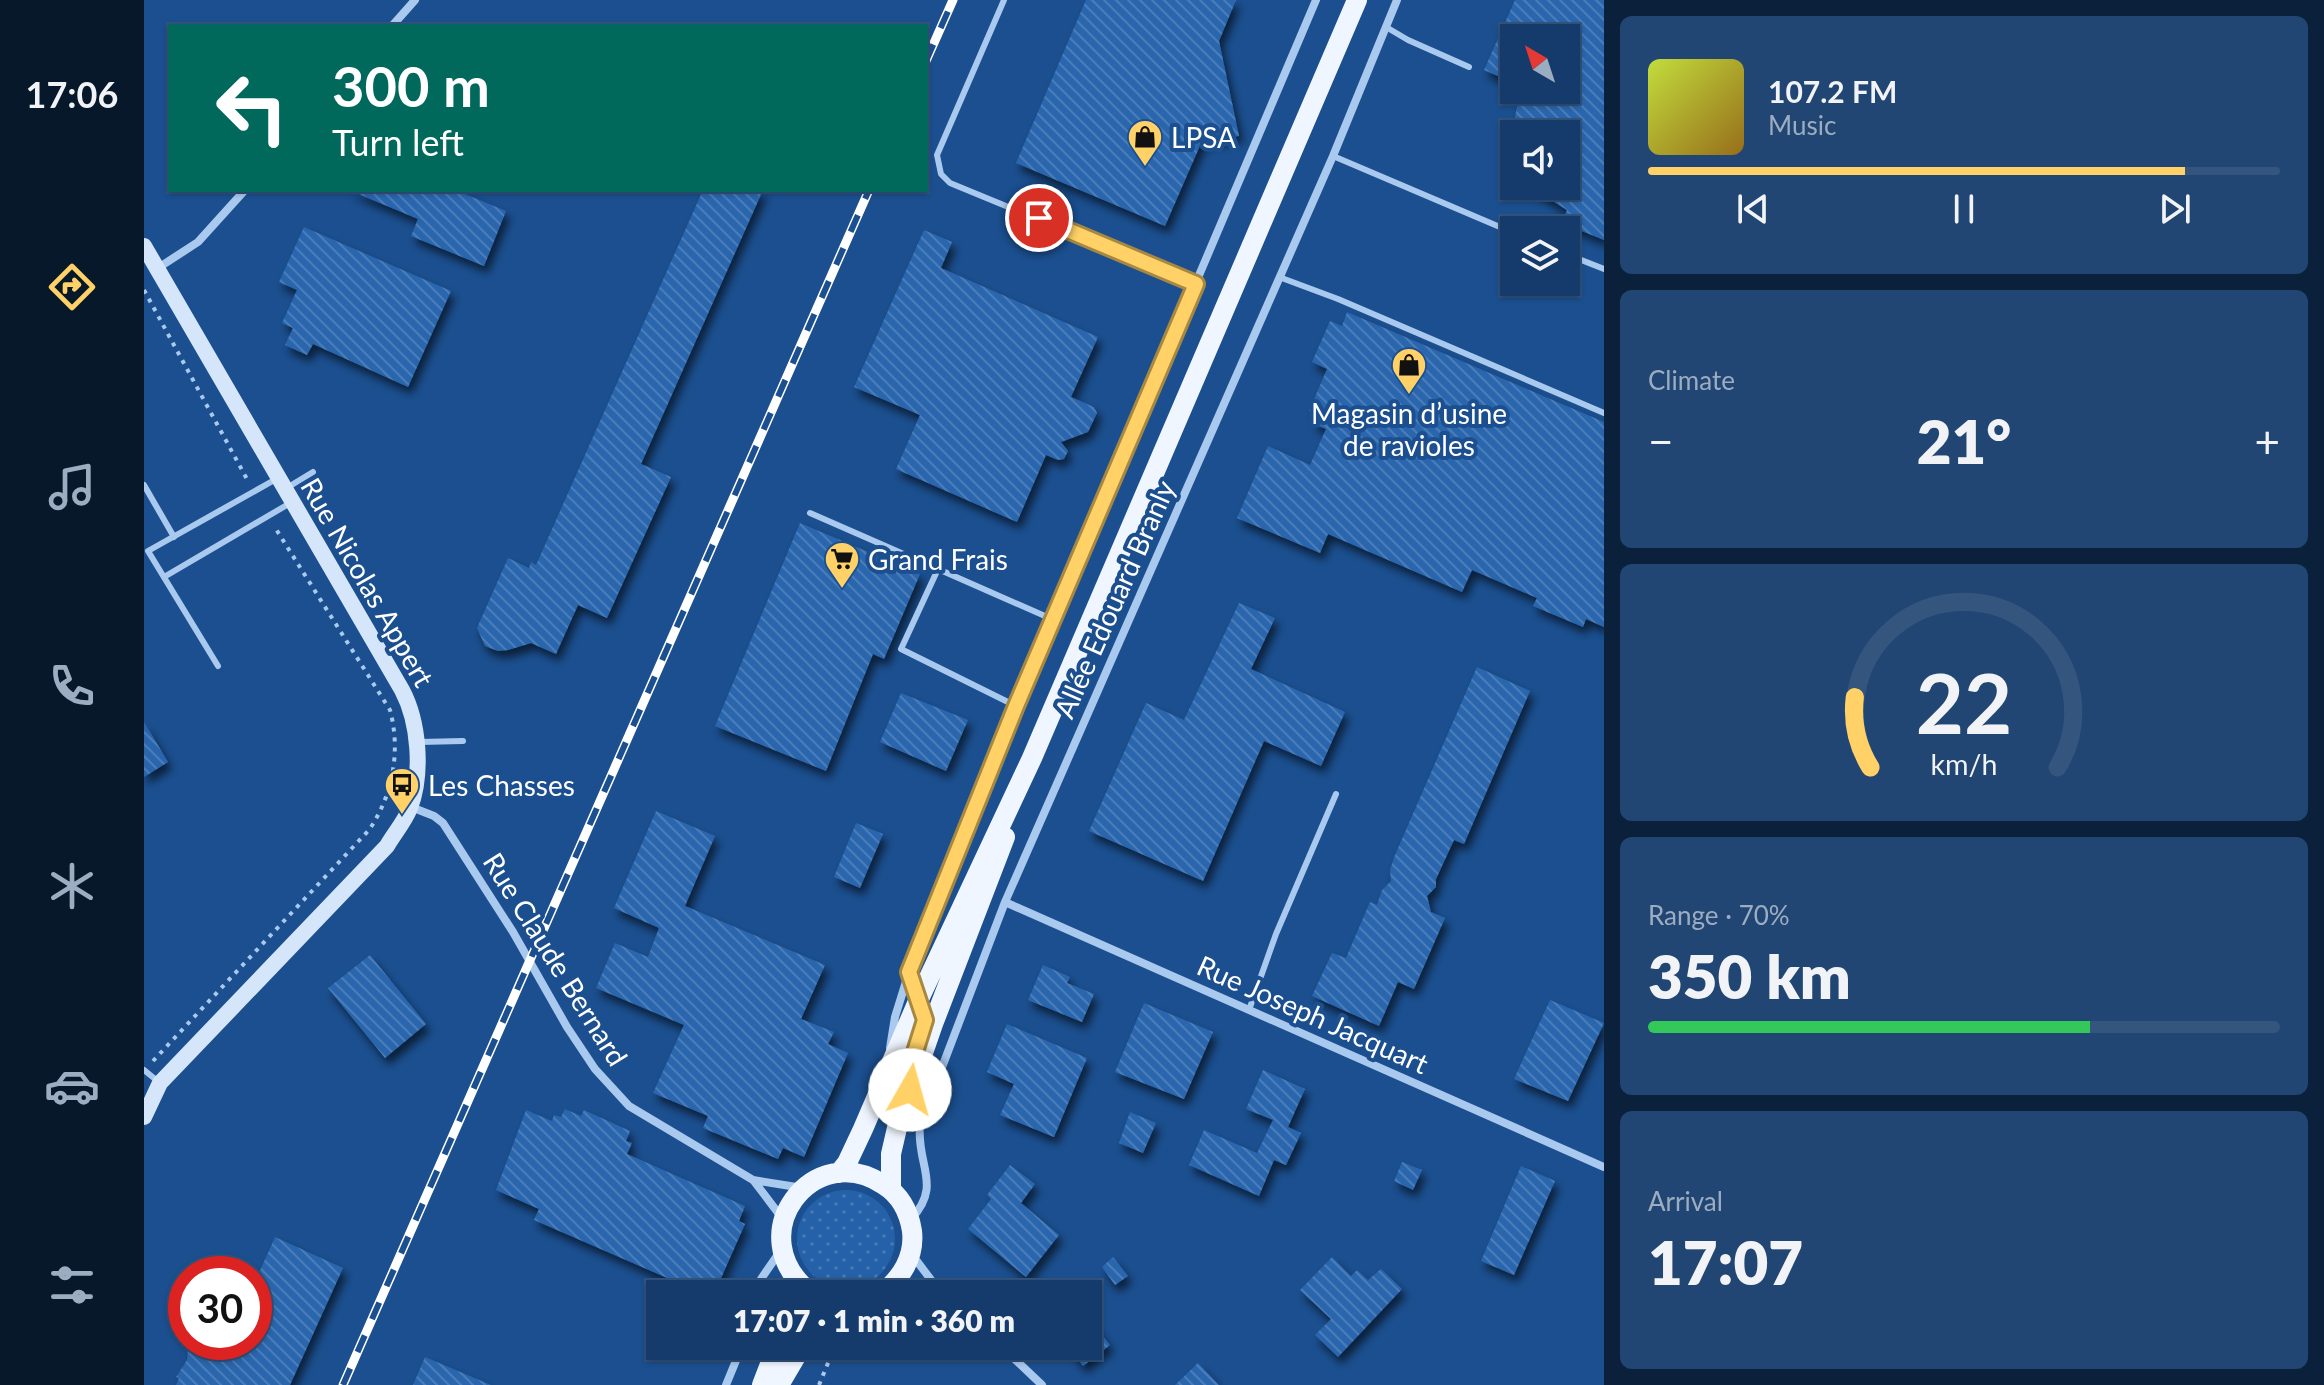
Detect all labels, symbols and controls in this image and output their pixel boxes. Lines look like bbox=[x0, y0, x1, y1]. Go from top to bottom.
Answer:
north arrow bbox=[1500, 24, 1580, 104]
map controls bbox=[1500, 24, 1580, 296]
text: 300 m bbox=[332, 52, 490, 119]
icon: left bbox=[200, 56, 304, 160]
text: 17:06 bbox=[26, 72, 118, 116]
text: 107.2 FM bbox=[1768, 73, 1897, 109]
text: Music bbox=[1768, 109, 1836, 141]
shop icon: LPSA bbox=[1126, 118, 1164, 168]
text: Turn left bbox=[332, 120, 464, 164]
place label: LPSA bbox=[1171, 120, 1236, 154]
button: sound bbox=[1500, 120, 1580, 200]
pin bbox=[1005, 184, 1073, 252]
icon: previous bbox=[1731, 187, 1775, 231]
icon: pause bbox=[1942, 187, 1986, 231]
icon: next bbox=[2153, 187, 2197, 231]
icon: arrive bbox=[1017, 196, 1061, 240]
button: layers bbox=[1500, 216, 1580, 296]
icon: directions bbox=[44, 259, 100, 315]
shop icon: Magasin d’usine de ravioles bbox=[1390, 346, 1428, 396]
text: Climate bbox=[1648, 364, 1735, 396]
place label: Magasin d’usine de ravioles bbox=[1311, 396, 1507, 462]
text: 21° bbox=[1917, 405, 2011, 477]
text: − bbox=[1648, 415, 1674, 467]
text: + bbox=[2254, 415, 2280, 467]
icon: music bbox=[44, 459, 100, 515]
street label: Rue Nicolas Appert bbox=[294, 471, 442, 693]
street label: Allée Edouard Branly bbox=[1046, 474, 1182, 723]
supermarket icon: Grand Frais bbox=[823, 540, 861, 590]
place label: Grand Frais bbox=[868, 542, 1008, 576]
text: 22 bbox=[1916, 652, 2012, 752]
icon: phone bbox=[44, 658, 100, 714]
text: km/h bbox=[1931, 748, 1997, 782]
bus stop icon: Les Chasses bbox=[383, 766, 421, 816]
place label: Les Chasses bbox=[428, 768, 575, 802]
street label: Rue Claude Bernard bbox=[477, 846, 635, 1072]
icon: climate bbox=[44, 858, 100, 914]
text: Range · 70% bbox=[1648, 899, 1790, 931]
text: 350 km bbox=[1648, 940, 1851, 1012]
street label: Rue Joseph Jacquart bbox=[1192, 948, 1434, 1080]
position arrow bbox=[868, 1048, 952, 1132]
icon: car bbox=[44, 1058, 100, 1114]
text: Arrival bbox=[1648, 1185, 1723, 1217]
text: 17:07 bbox=[1648, 1226, 1803, 1298]
speed limit sign: 30 bbox=[168, 1256, 272, 1360]
icon: filters bbox=[44, 1257, 100, 1313]
text: 17:07 · 1 min · 360 m bbox=[733, 1302, 1015, 1338]

